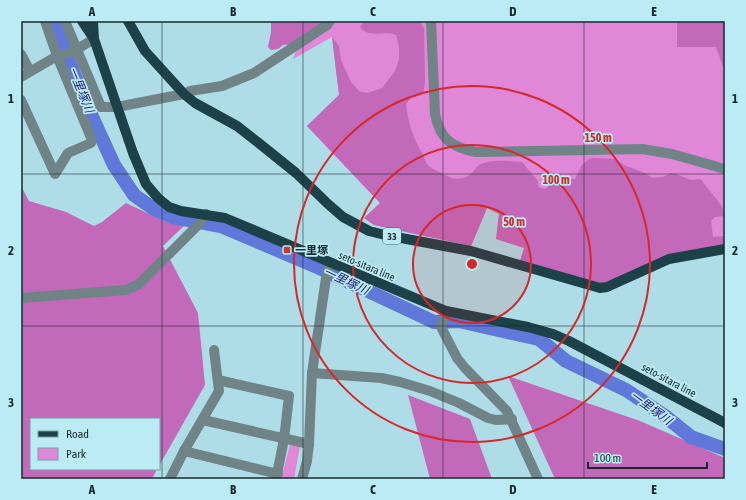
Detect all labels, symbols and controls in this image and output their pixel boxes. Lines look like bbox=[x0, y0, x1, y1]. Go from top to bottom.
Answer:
text: A bbox=[88, 4, 96, 19]
text: B bbox=[230, 4, 237, 19]
text: C bbox=[370, 4, 376, 19]
text: D bbox=[509, 4, 517, 19]
text: E bbox=[651, 4, 657, 19]
water label: 一里塚川 bbox=[66, 65, 97, 117]
text: 1 bbox=[8, 91, 14, 106]
text: 1 bbox=[732, 91, 738, 106]
text: 150 m bbox=[584, 131, 612, 145]
text: 100 m bbox=[542, 173, 570, 187]
text: 50 m bbox=[503, 215, 525, 229]
road number: 33 bbox=[383, 228, 401, 244]
text: 2 bbox=[8, 243, 14, 258]
text: 2 bbox=[732, 243, 738, 258]
place label: 一里塚 bbox=[295, 244, 329, 256]
marker: 一里塚 bbox=[282, 245, 292, 255]
street label: seto-sitara line bbox=[337, 249, 397, 283]
centre of rings bbox=[465, 257, 479, 271]
water label: 一里塚川 bbox=[321, 265, 373, 298]
street label: seto-sitara line bbox=[640, 361, 698, 399]
water label: 一里塚川 bbox=[627, 388, 676, 429]
text: 3 bbox=[8, 395, 14, 410]
text: 3 bbox=[732, 395, 738, 410]
legend bbox=[30, 418, 160, 470]
text: Road bbox=[66, 427, 89, 441]
scale bar bbox=[588, 444, 707, 470]
text: Park bbox=[66, 447, 87, 461]
text: 100 m bbox=[594, 451, 621, 465]
text: A bbox=[88, 482, 96, 497]
text: B bbox=[230, 482, 237, 497]
text: C bbox=[370, 482, 376, 497]
text: D bbox=[509, 482, 517, 497]
text: E bbox=[651, 482, 657, 497]

